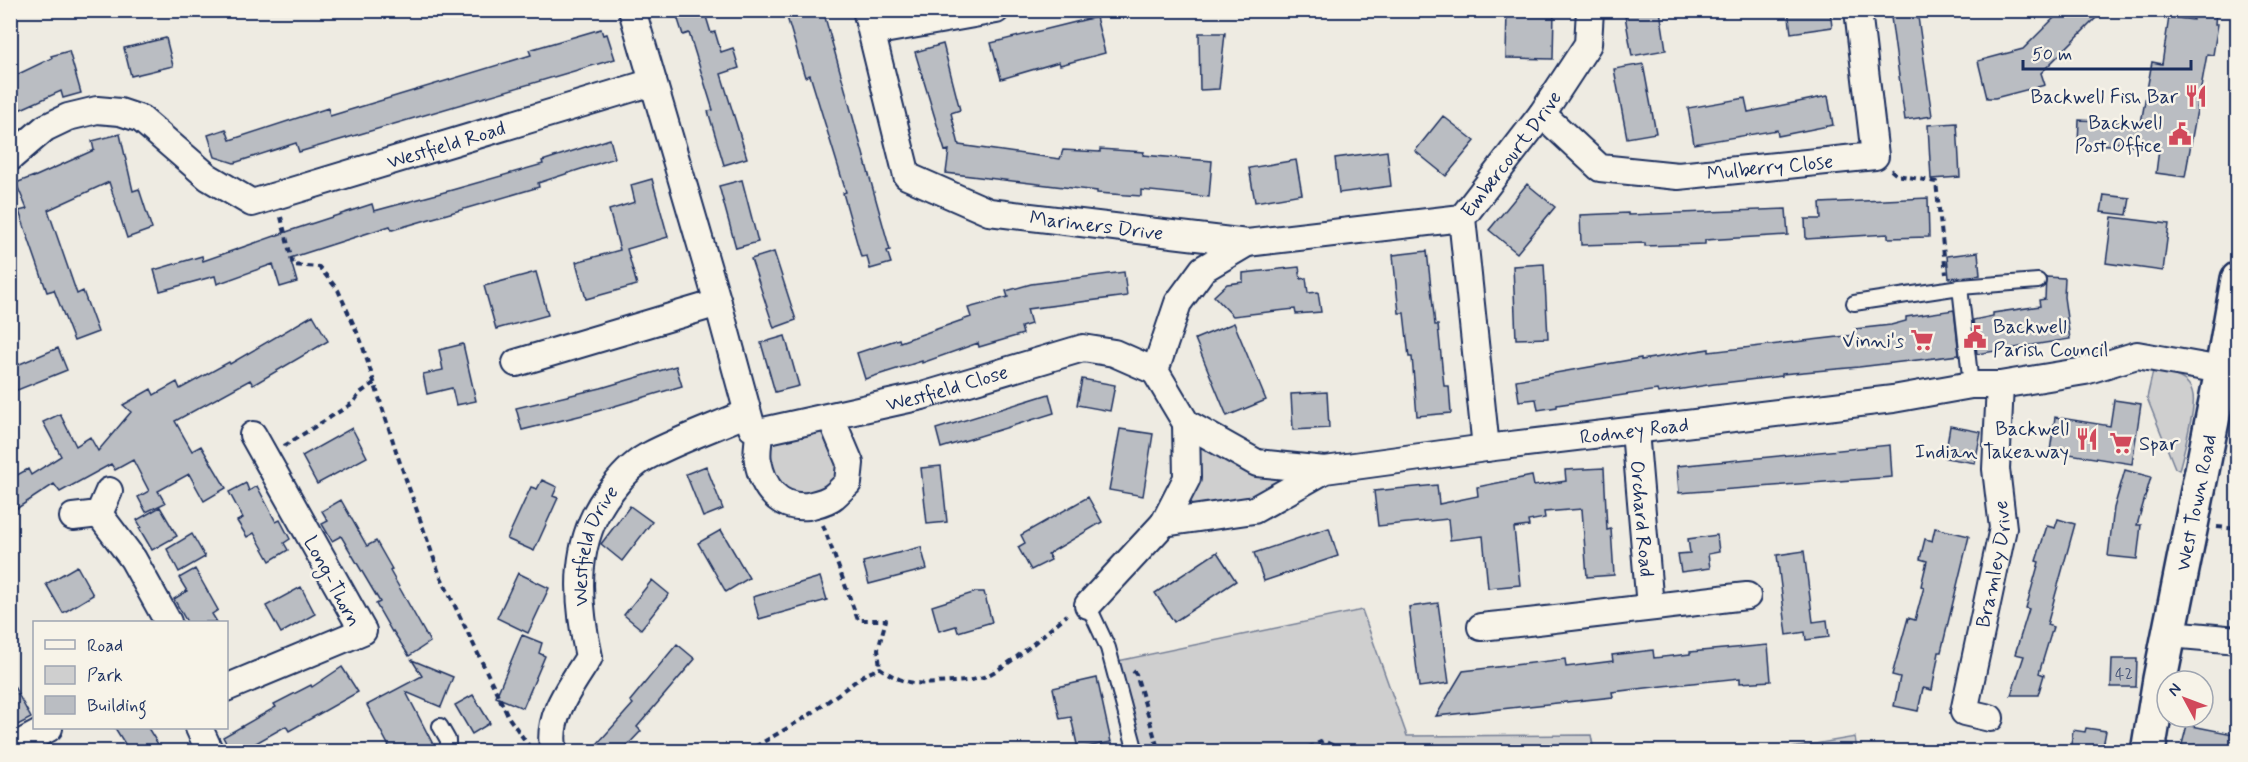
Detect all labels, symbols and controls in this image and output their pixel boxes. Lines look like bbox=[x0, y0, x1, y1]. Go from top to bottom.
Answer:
scale bar bbox=[2023, 33, 2191, 71]
text: 50 m bbox=[2032, 43, 2072, 67]
restaurant icon: Backwell Fish Bar bbox=[2183, 83, 2209, 109]
place label: Backwell Fish Bar bbox=[2030, 84, 2179, 111]
street label: Embercourt Drive bbox=[1455, 86, 1569, 224]
place label: Backwell Post Office bbox=[2075, 110, 2162, 160]
street label: Westfield Road bbox=[384, 115, 509, 177]
public building icon: Backwell Post Office bbox=[2167, 121, 2193, 147]
street label: Mulberry Close bbox=[1706, 148, 1834, 188]
street label: Mariners Drive bbox=[1028, 205, 1165, 248]
place label: Backwell Parish Council bbox=[1993, 314, 2108, 364]
public building icon: Backwell Parish Council bbox=[1962, 324, 1988, 350]
supermarket icon: Vinni's bbox=[1909, 327, 1935, 353]
place label: Vinni's bbox=[1842, 328, 1904, 355]
street label: Westfield Close bbox=[884, 359, 1011, 419]
street label: Rodney Road bbox=[1578, 412, 1690, 452]
place label: Backwell Indian Takeaway bbox=[1915, 416, 2069, 466]
restaurant icon: Backwell Indian Takeaway bbox=[2074, 426, 2100, 452]
supermarket icon: Spar bbox=[2108, 430, 2134, 456]
place label: Spar bbox=[2139, 431, 2179, 458]
street label: West Town Road bbox=[2170, 432, 2224, 574]
street label: Orchard Road bbox=[1623, 459, 1659, 578]
street label: Westfield Drive bbox=[568, 480, 625, 607]
street label: Bramley Drive bbox=[1970, 499, 2018, 630]
street label: Long-Thorn bbox=[296, 532, 367, 632]
legend bbox=[33, 621, 228, 729]
text: Road bbox=[87, 634, 123, 658]
text: Park bbox=[87, 664, 123, 688]
house number: 42 bbox=[2115, 664, 2133, 685]
north arrow bbox=[2155, 669, 2215, 729]
text: N bbox=[2163, 679, 2186, 701]
text: Building bbox=[87, 694, 147, 720]

